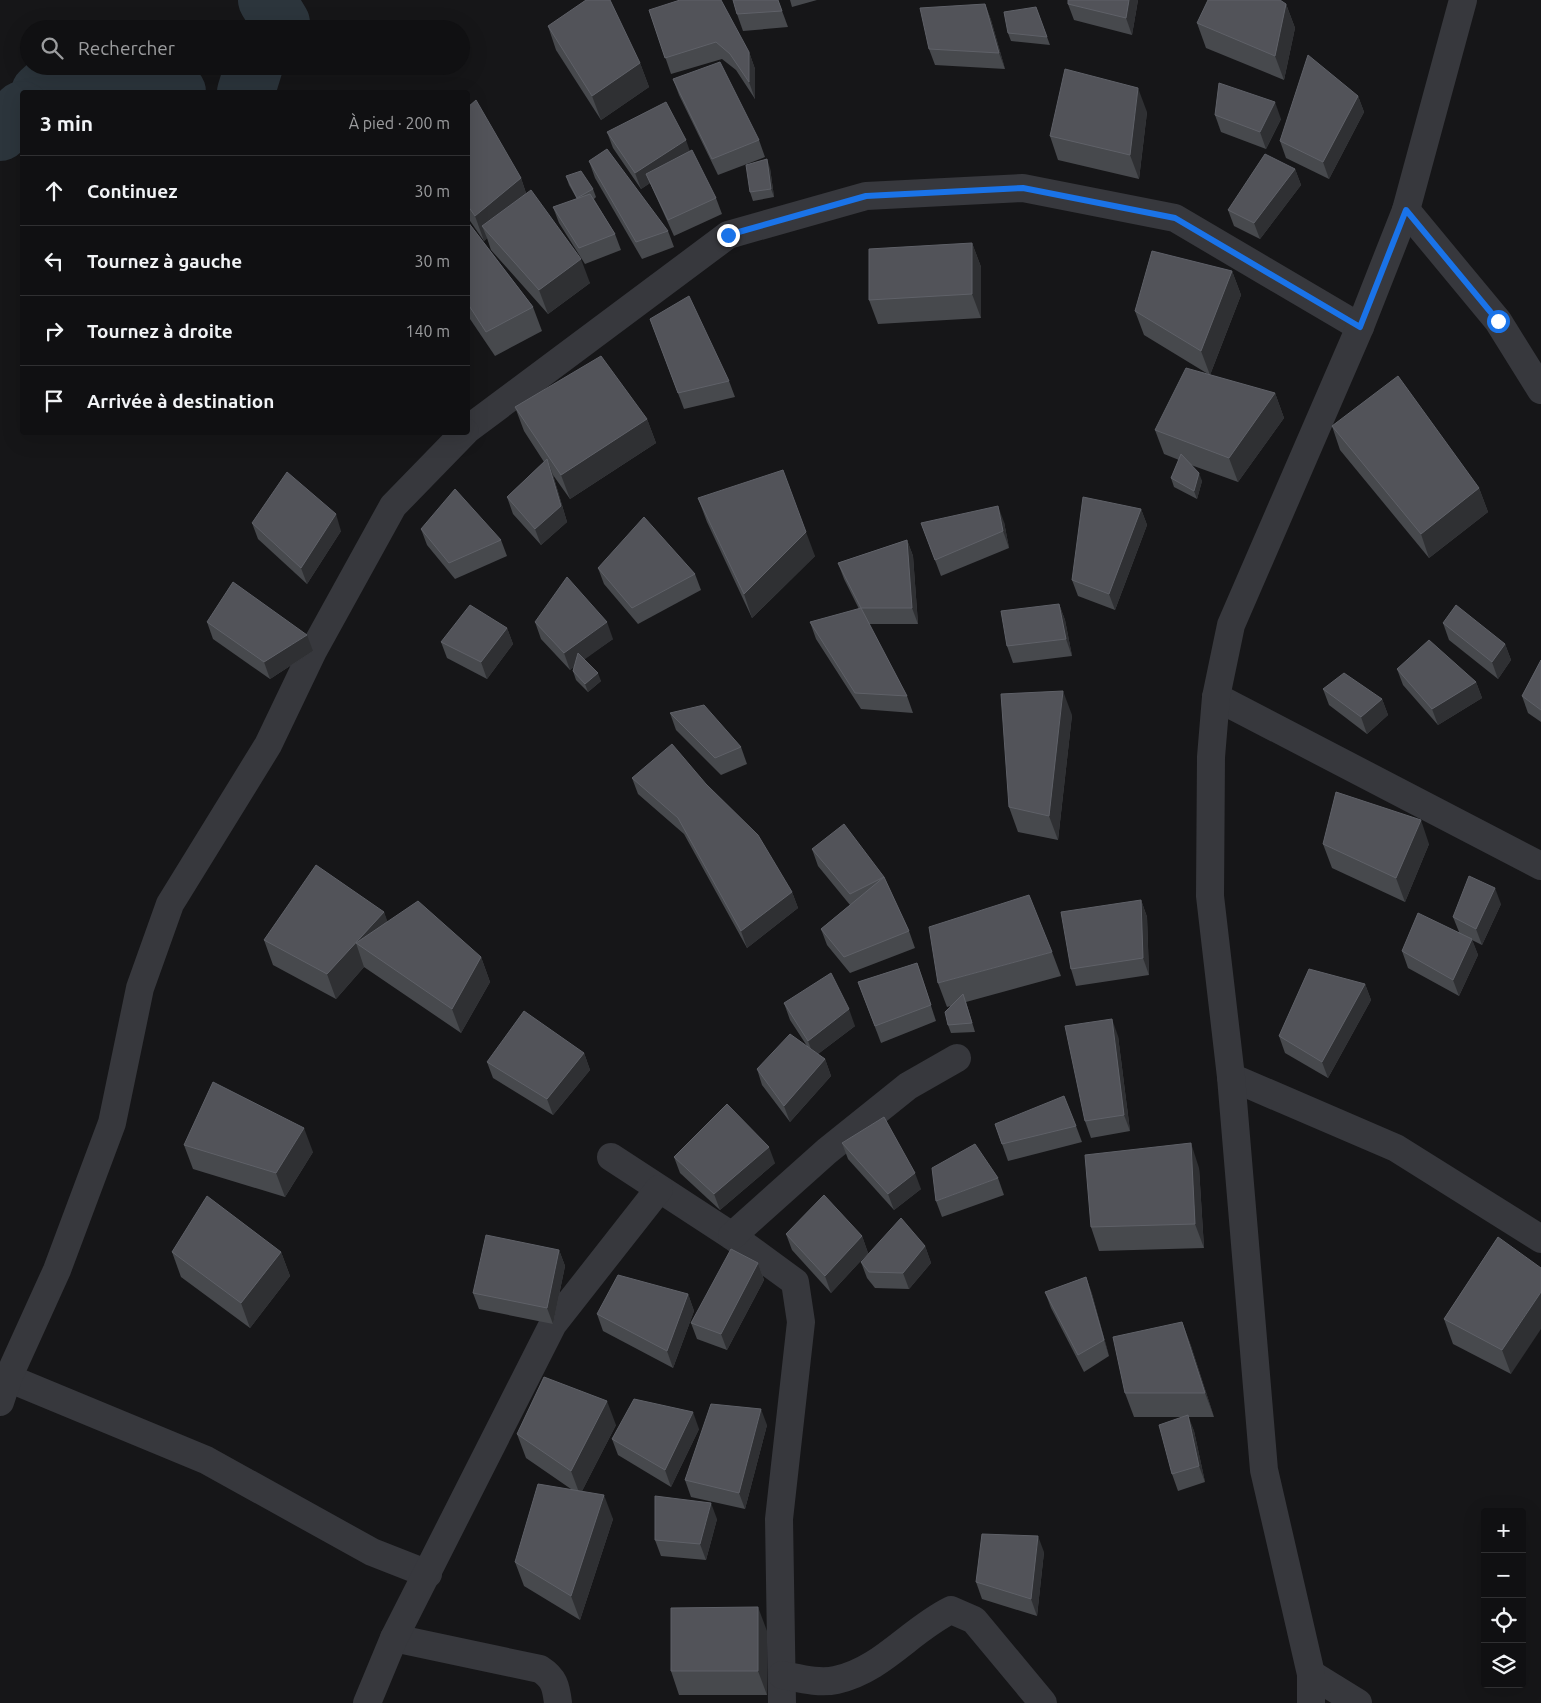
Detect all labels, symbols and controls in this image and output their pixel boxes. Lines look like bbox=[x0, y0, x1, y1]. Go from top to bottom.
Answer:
search box bbox=[20, 20, 470, 75]
icon: search bbox=[38, 34, 66, 62]
text: Rechercher bbox=[78, 37, 175, 59]
text: 3 min bbox=[40, 111, 93, 135]
text: À pied · 200 m bbox=[349, 114, 450, 132]
icon: ahead bbox=[40, 177, 68, 205]
text: Continuez bbox=[87, 180, 177, 202]
text: 30 m bbox=[414, 182, 450, 200]
route end bbox=[717, 224, 740, 247]
icon: left bbox=[40, 247, 68, 275]
text: Tournez à gauche bbox=[87, 250, 242, 272]
text: 30 m bbox=[414, 252, 450, 270]
route start bbox=[1487, 310, 1510, 333]
icon: right bbox=[40, 317, 68, 345]
text: Tournez à droite bbox=[87, 320, 233, 342]
text: 140 m bbox=[405, 322, 450, 340]
icon: arrive bbox=[40, 387, 68, 415]
text: Arrivée à destination bbox=[87, 390, 274, 412]
map controls bbox=[1481, 1508, 1526, 1688]
button: + bbox=[1481, 1508, 1526, 1553]
button: − bbox=[1481, 1553, 1526, 1598]
button: locate bbox=[1481, 1598, 1526, 1643]
button: layers bbox=[1481, 1643, 1526, 1688]

